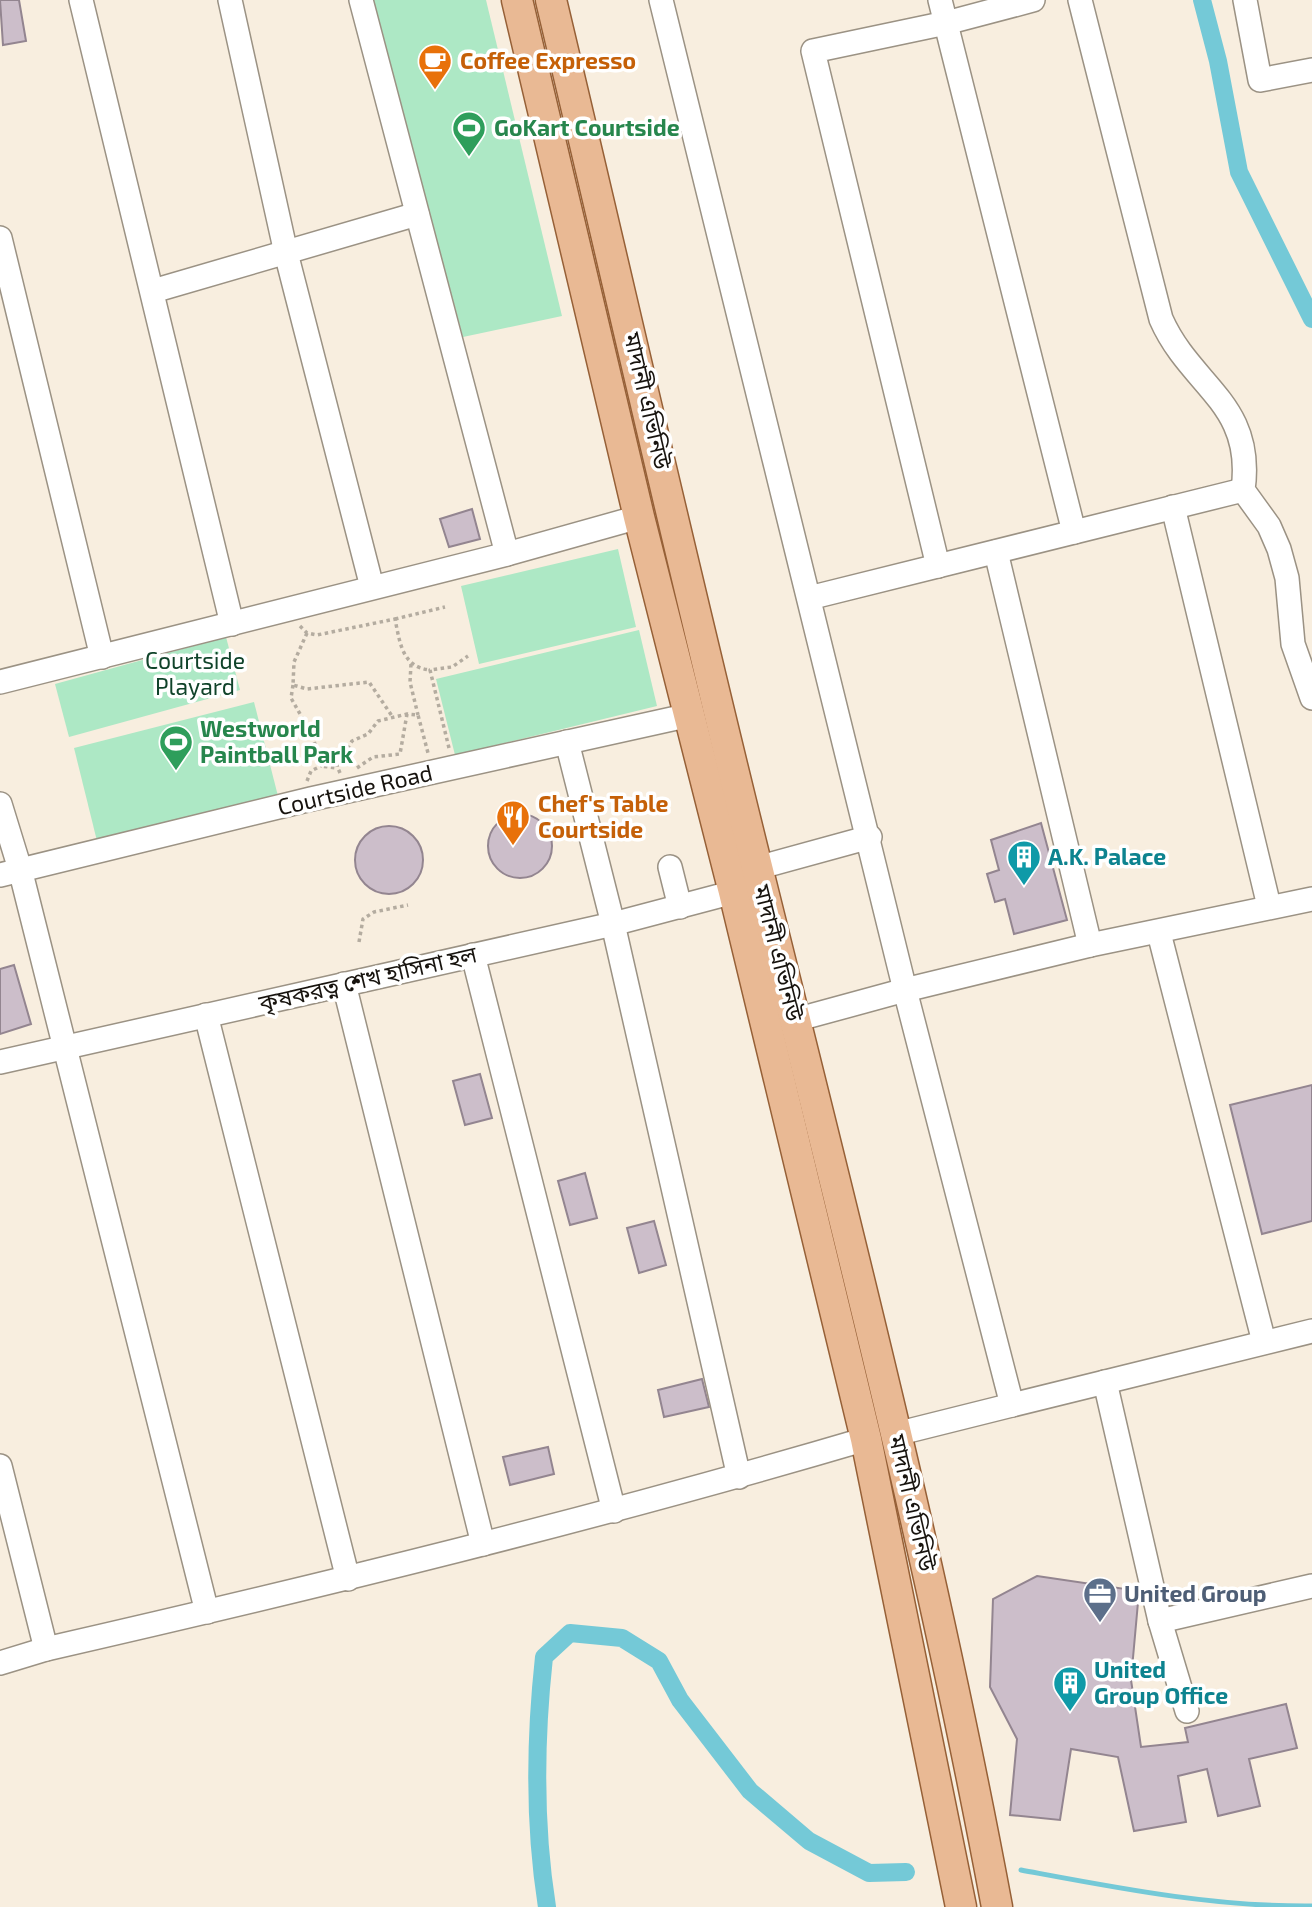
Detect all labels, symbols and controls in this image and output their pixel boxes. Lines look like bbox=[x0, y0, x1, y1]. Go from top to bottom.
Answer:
cafe icon: Coffee Expresso bbox=[416, 42, 454, 91]
place label: Coffee Expresso bbox=[460, 46, 636, 74]
sports icon: GoKart Courtside bbox=[450, 109, 488, 158]
place label: GoKart Courtside bbox=[494, 113, 680, 141]
street label: মাদানী এভিনিউ bbox=[618, 329, 677, 472]
park label: Courtside Playard bbox=[145, 646, 245, 700]
place label: Westworld Paintball Park bbox=[200, 714, 353, 768]
sports icon: Westworld Paintball Park bbox=[157, 723, 195, 772]
street label: Courtside Road bbox=[275, 758, 435, 820]
place label: Chef's Table Courtside bbox=[538, 789, 669, 843]
restaurant icon: Chef's Table Courtside bbox=[494, 798, 532, 847]
building icon: A.K. Palace bbox=[1005, 838, 1043, 887]
place label: A.K. Palace bbox=[1048, 842, 1166, 870]
street label: মাদানী এভিনিউ bbox=[748, 881, 810, 1024]
street label: কৃষকরত্ন শেখ হাসিনা হল bbox=[255, 939, 481, 1019]
street label: মাদানী এভিনিউ bbox=[883, 1431, 942, 1574]
office icon: United Group bbox=[1081, 1575, 1119, 1624]
place label: United Group bbox=[1124, 1579, 1267, 1607]
place label: United Group Office bbox=[1094, 1655, 1228, 1709]
building icon: United Group Office bbox=[1051, 1664, 1089, 1713]

